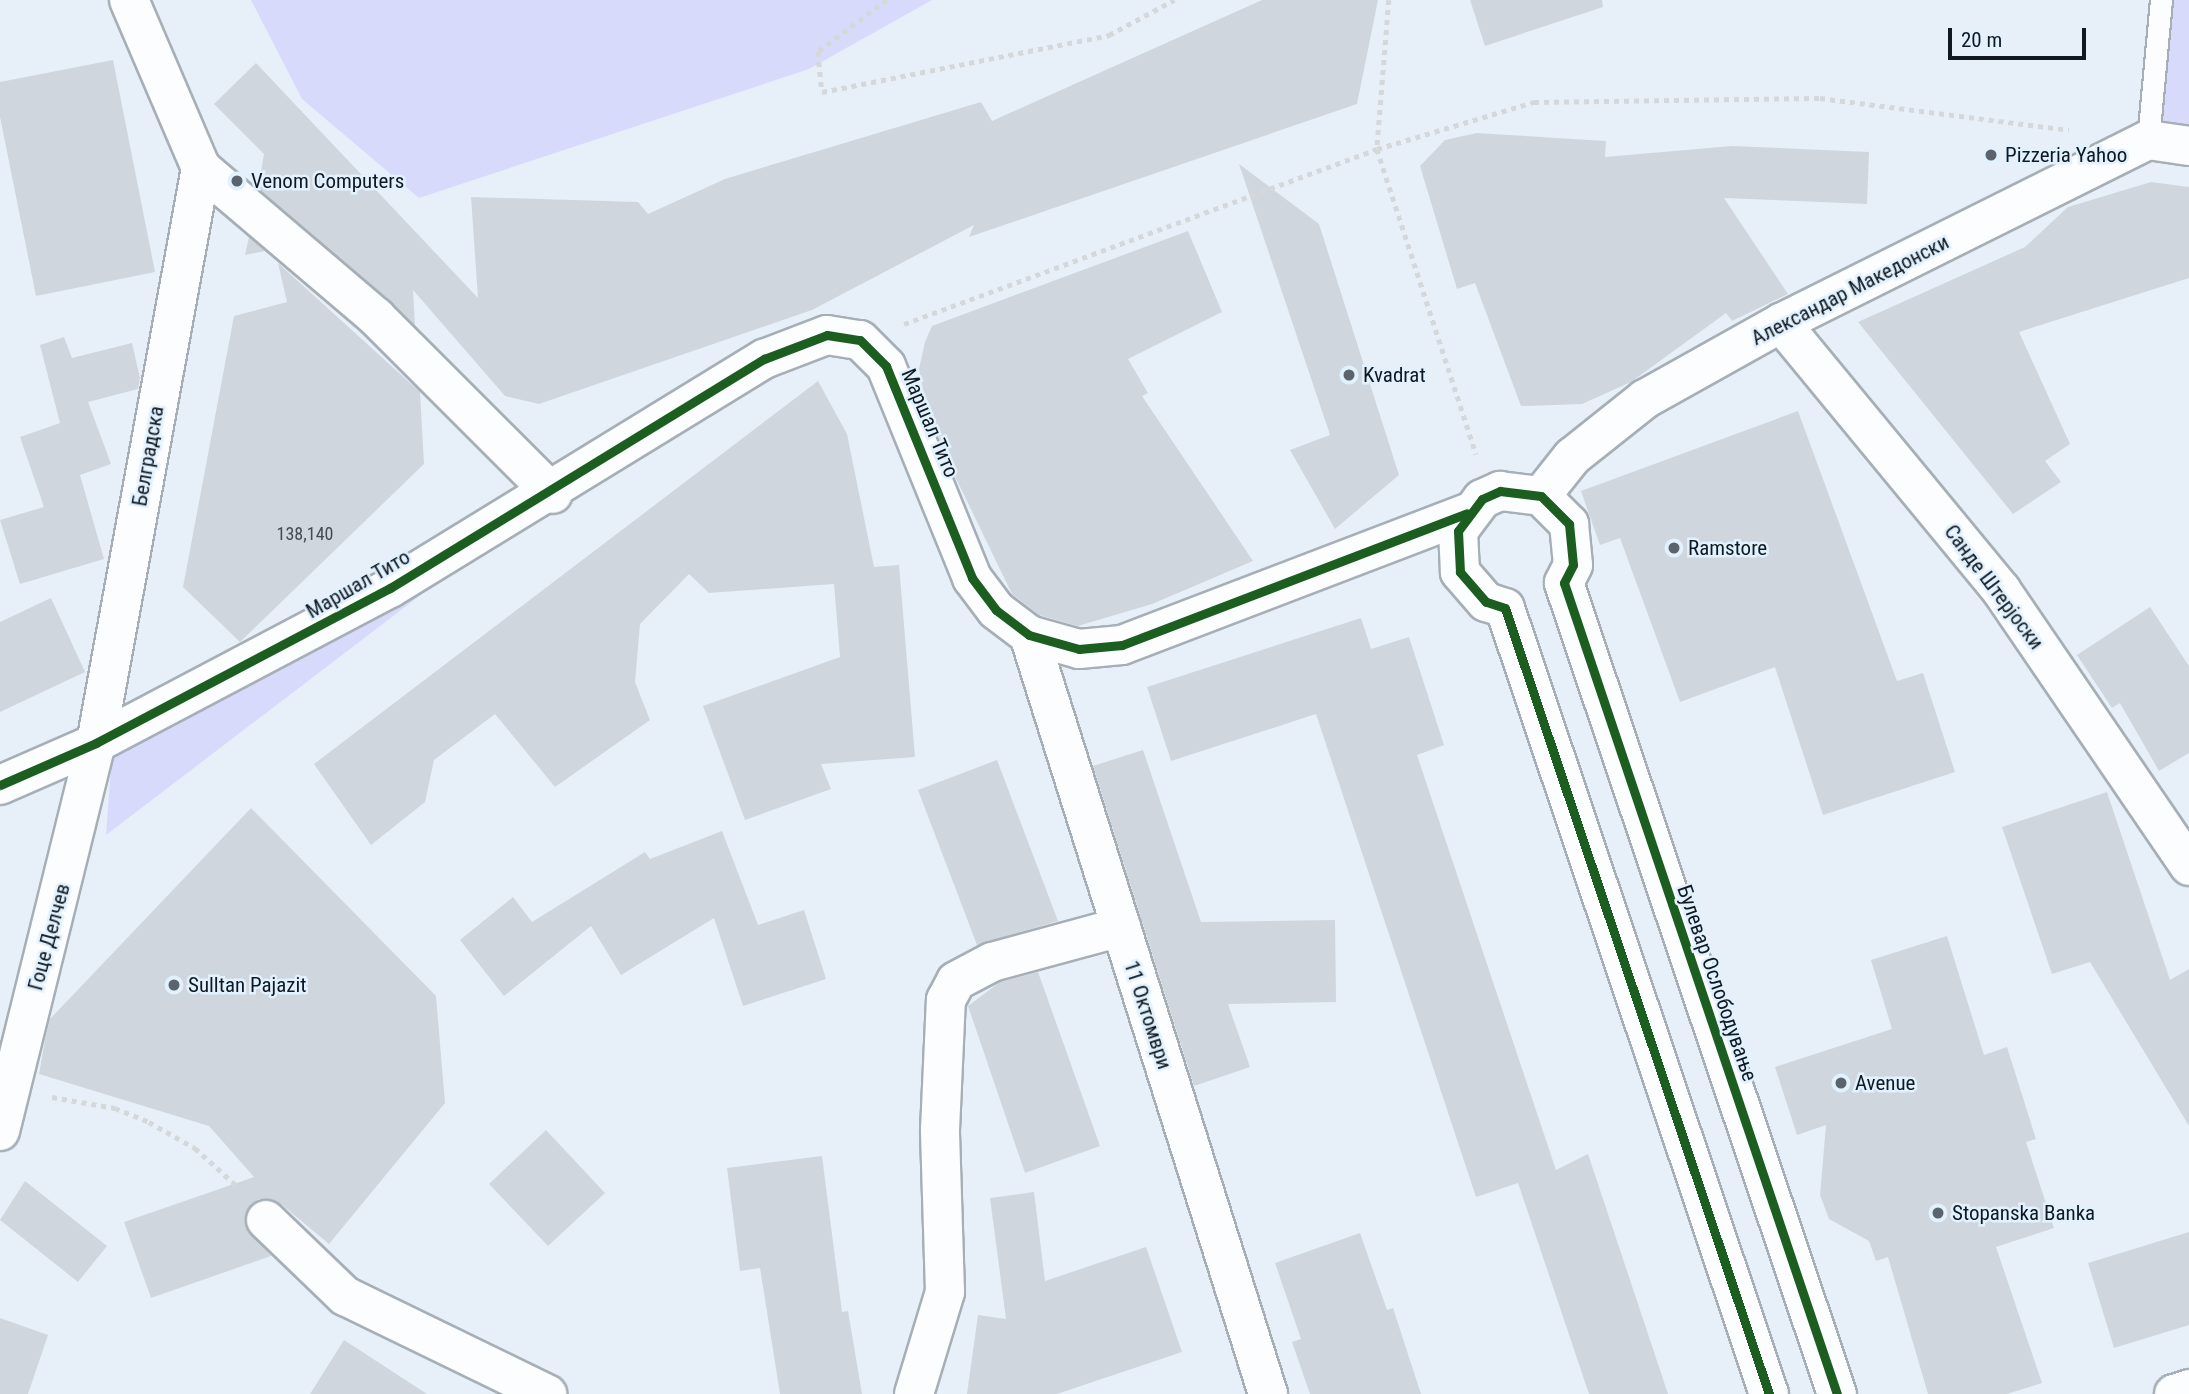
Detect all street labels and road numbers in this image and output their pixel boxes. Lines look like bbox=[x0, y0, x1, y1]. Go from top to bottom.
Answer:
street label: Александар Македонски bbox=[1747, 229, 1953, 351]
street label: Маршал Тито bbox=[896, 365, 964, 481]
street label: Белградска bbox=[127, 404, 169, 508]
street label: Санде Штерјоски bbox=[1939, 520, 2049, 654]
street label: Маршал Тито bbox=[301, 544, 415, 624]
street label: Гоце Делчев bbox=[23, 881, 75, 993]
street label: Булевар Ослободување bbox=[1672, 882, 1762, 1084]
street label: 11 Октомври bbox=[1119, 958, 1177, 1072]

